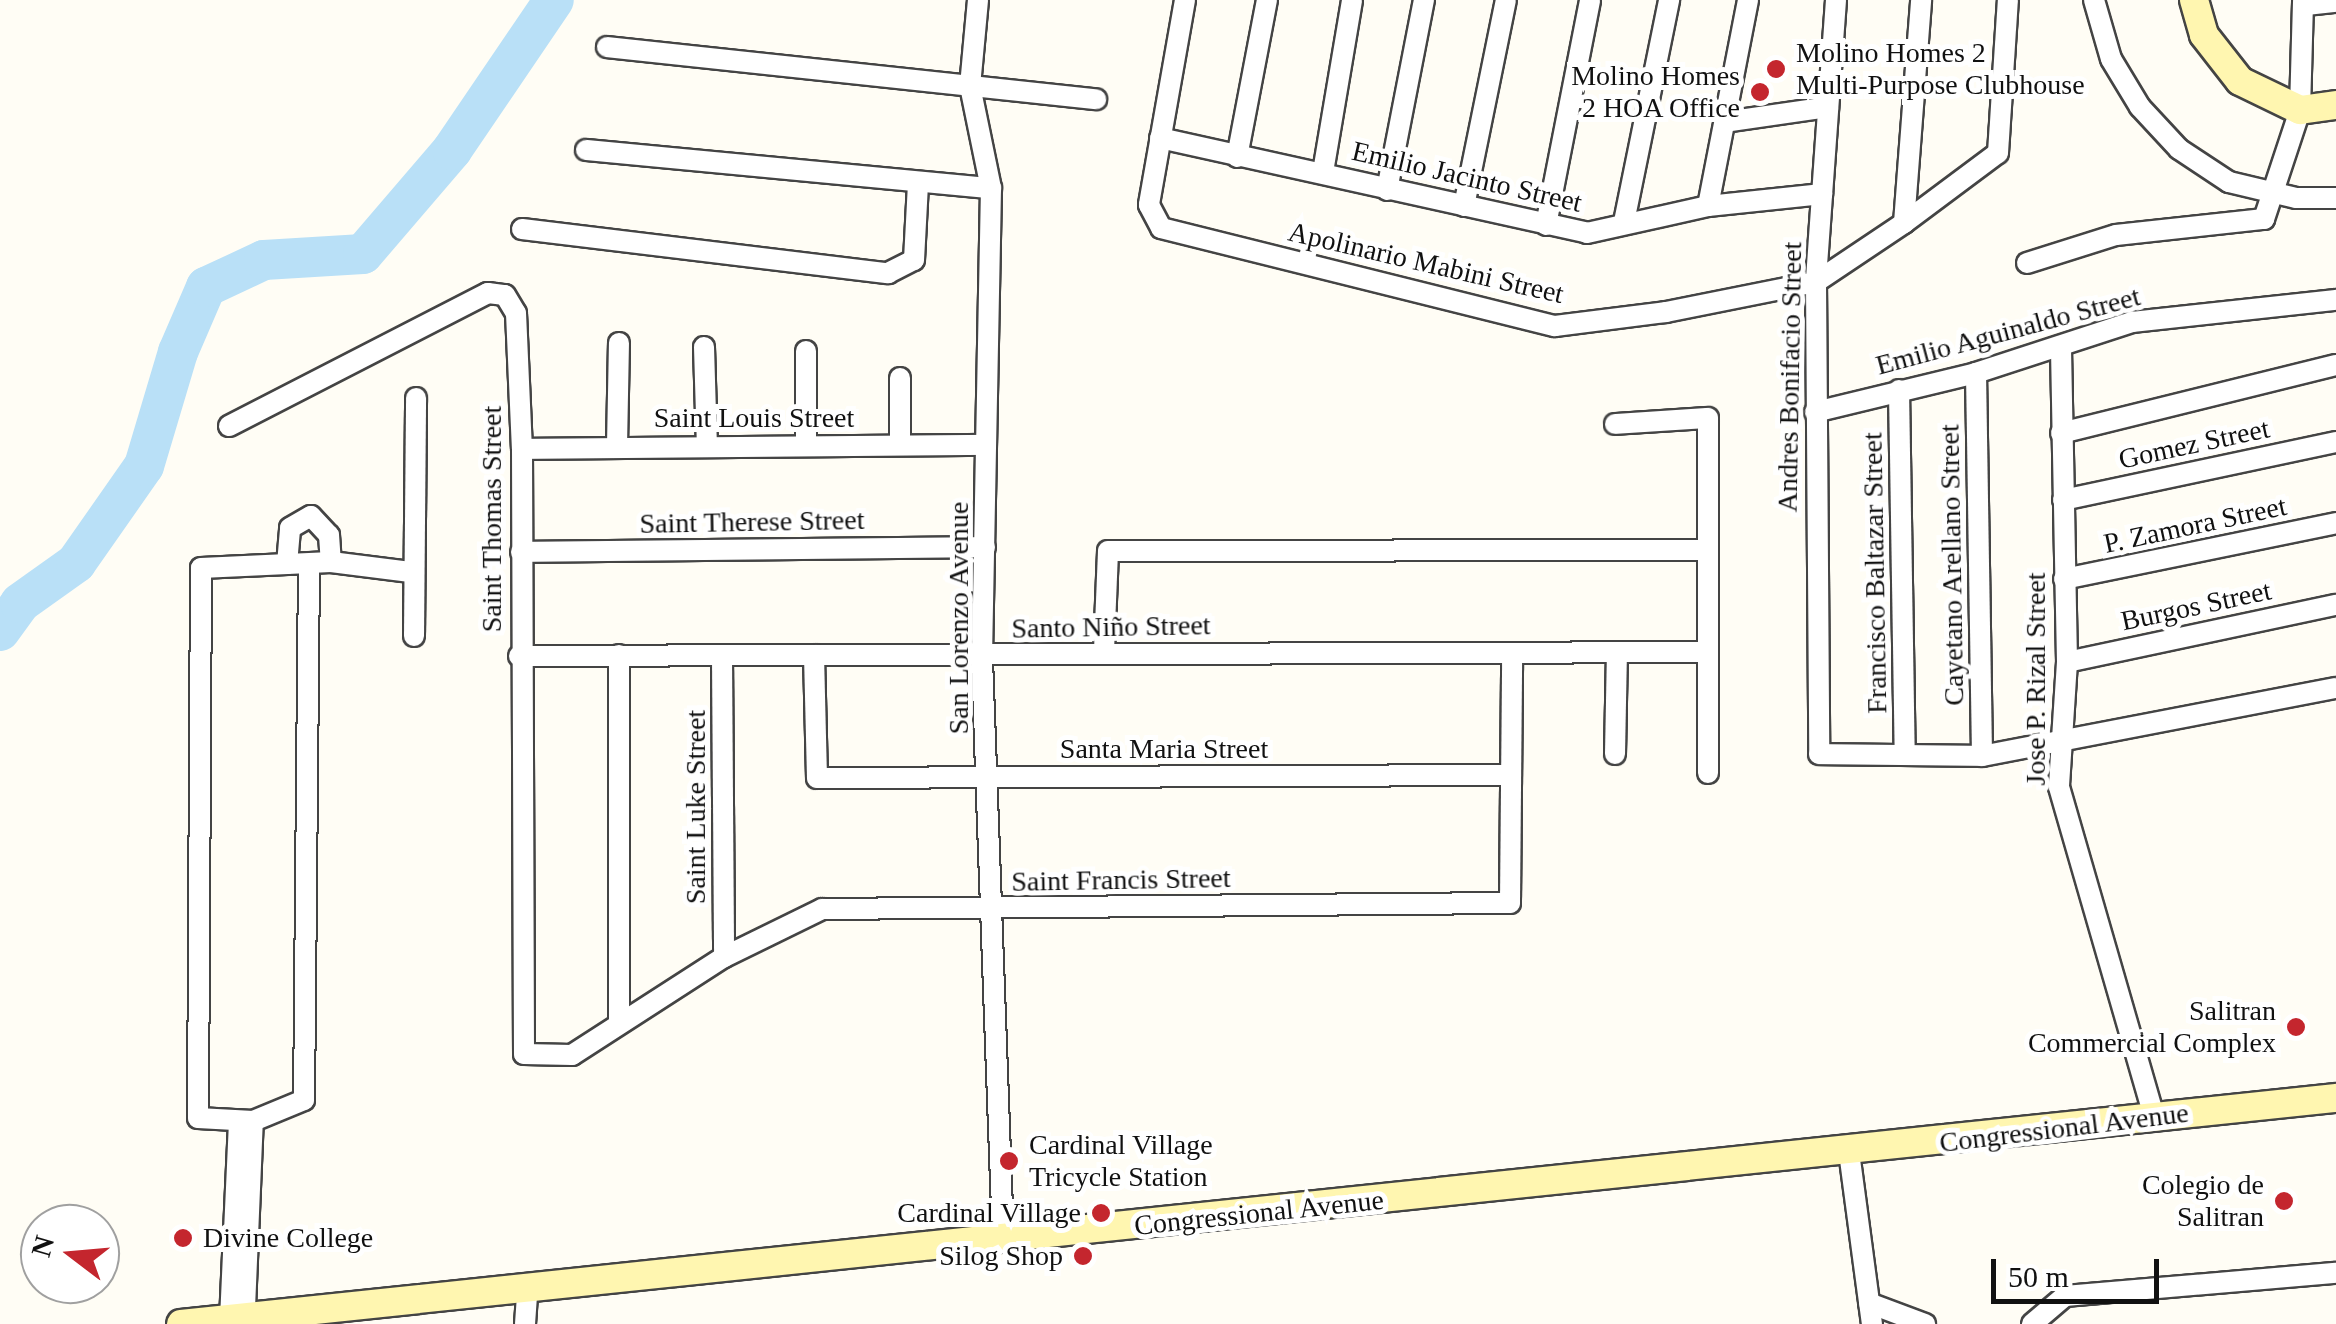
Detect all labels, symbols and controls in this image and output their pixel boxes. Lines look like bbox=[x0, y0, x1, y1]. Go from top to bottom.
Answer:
place label: Molino Homes 2 Multi-Purpose Clubhouse bbox=[1796, 36, 2085, 102]
marker: Molino Homes 2 Multi-Purpose Clubhouse bbox=[1765, 58, 1787, 80]
place label: Molino Homes 2 HOA Office bbox=[1571, 59, 1740, 125]
marker: Molino Homes 2 HOA Office bbox=[1749, 81, 1771, 103]
street label: Emilio Jacinto Street bbox=[1349, 134, 1585, 220]
street label: Apolinario Mabini Street bbox=[1285, 215, 1567, 311]
street label: Andres Bonifacio Street bbox=[1771, 241, 1809, 513]
street label: Emilio Aguinaldo Street bbox=[1871, 279, 2145, 383]
street label: Saint Louis Street bbox=[654, 401, 854, 435]
street label: Saint Thomas Street bbox=[475, 405, 509, 633]
street label: Gomez Street bbox=[2116, 412, 2272, 476]
street label: Cayetano Arellano Street bbox=[1933, 423, 1971, 707]
street label: Francisco Baltazar Street bbox=[1856, 432, 1894, 714]
street label: P. Zamora Street bbox=[2101, 489, 2289, 561]
street label: San Lorenzo Avenue bbox=[942, 501, 976, 735]
street label: Saint Therese Street bbox=[639, 503, 865, 541]
street label: Jose P. Rizal Street bbox=[2019, 572, 2053, 786]
street label: Burgos Street bbox=[2118, 574, 2274, 638]
street label: Santo Niño Street bbox=[1011, 608, 1211, 646]
street label: Saint Luke Street bbox=[679, 710, 713, 904]
street label: Santa Maria Street bbox=[1060, 732, 1268, 766]
street label: Saint Francis Street bbox=[1011, 861, 1231, 899]
place label: Salitran Commercial Complex bbox=[2028, 994, 2276, 1060]
marker: Salitran Commercial Complex bbox=[2285, 1016, 2307, 1038]
street label: Congressional Avenue bbox=[1937, 1096, 2191, 1160]
place label: Cardinal Village Tricycle Station bbox=[1029, 1128, 1213, 1194]
marker: Cardinal Village Tricycle Station bbox=[998, 1150, 1020, 1172]
place label: Colegio de Salitran bbox=[2142, 1168, 2264, 1234]
street label: Congressional Avenue bbox=[1132, 1183, 1386, 1243]
marker: Colegio de Salitran bbox=[2273, 1190, 2295, 1212]
place label: Cardinal Village bbox=[897, 1196, 1081, 1230]
marker: Cardinal Village bbox=[1090, 1202, 1112, 1224]
north arrow bbox=[20, 1204, 120, 1304]
place label: Divine College bbox=[203, 1221, 373, 1255]
marker: Divine College bbox=[172, 1227, 194, 1249]
text: N bbox=[25, 1232, 60, 1260]
place label: Silog Shop bbox=[939, 1239, 1063, 1273]
scale bar bbox=[1996, 1239, 2164, 1301]
marker: Silog Shop bbox=[1072, 1245, 1094, 1267]
text: 50 m bbox=[2008, 1260, 2069, 1293]

